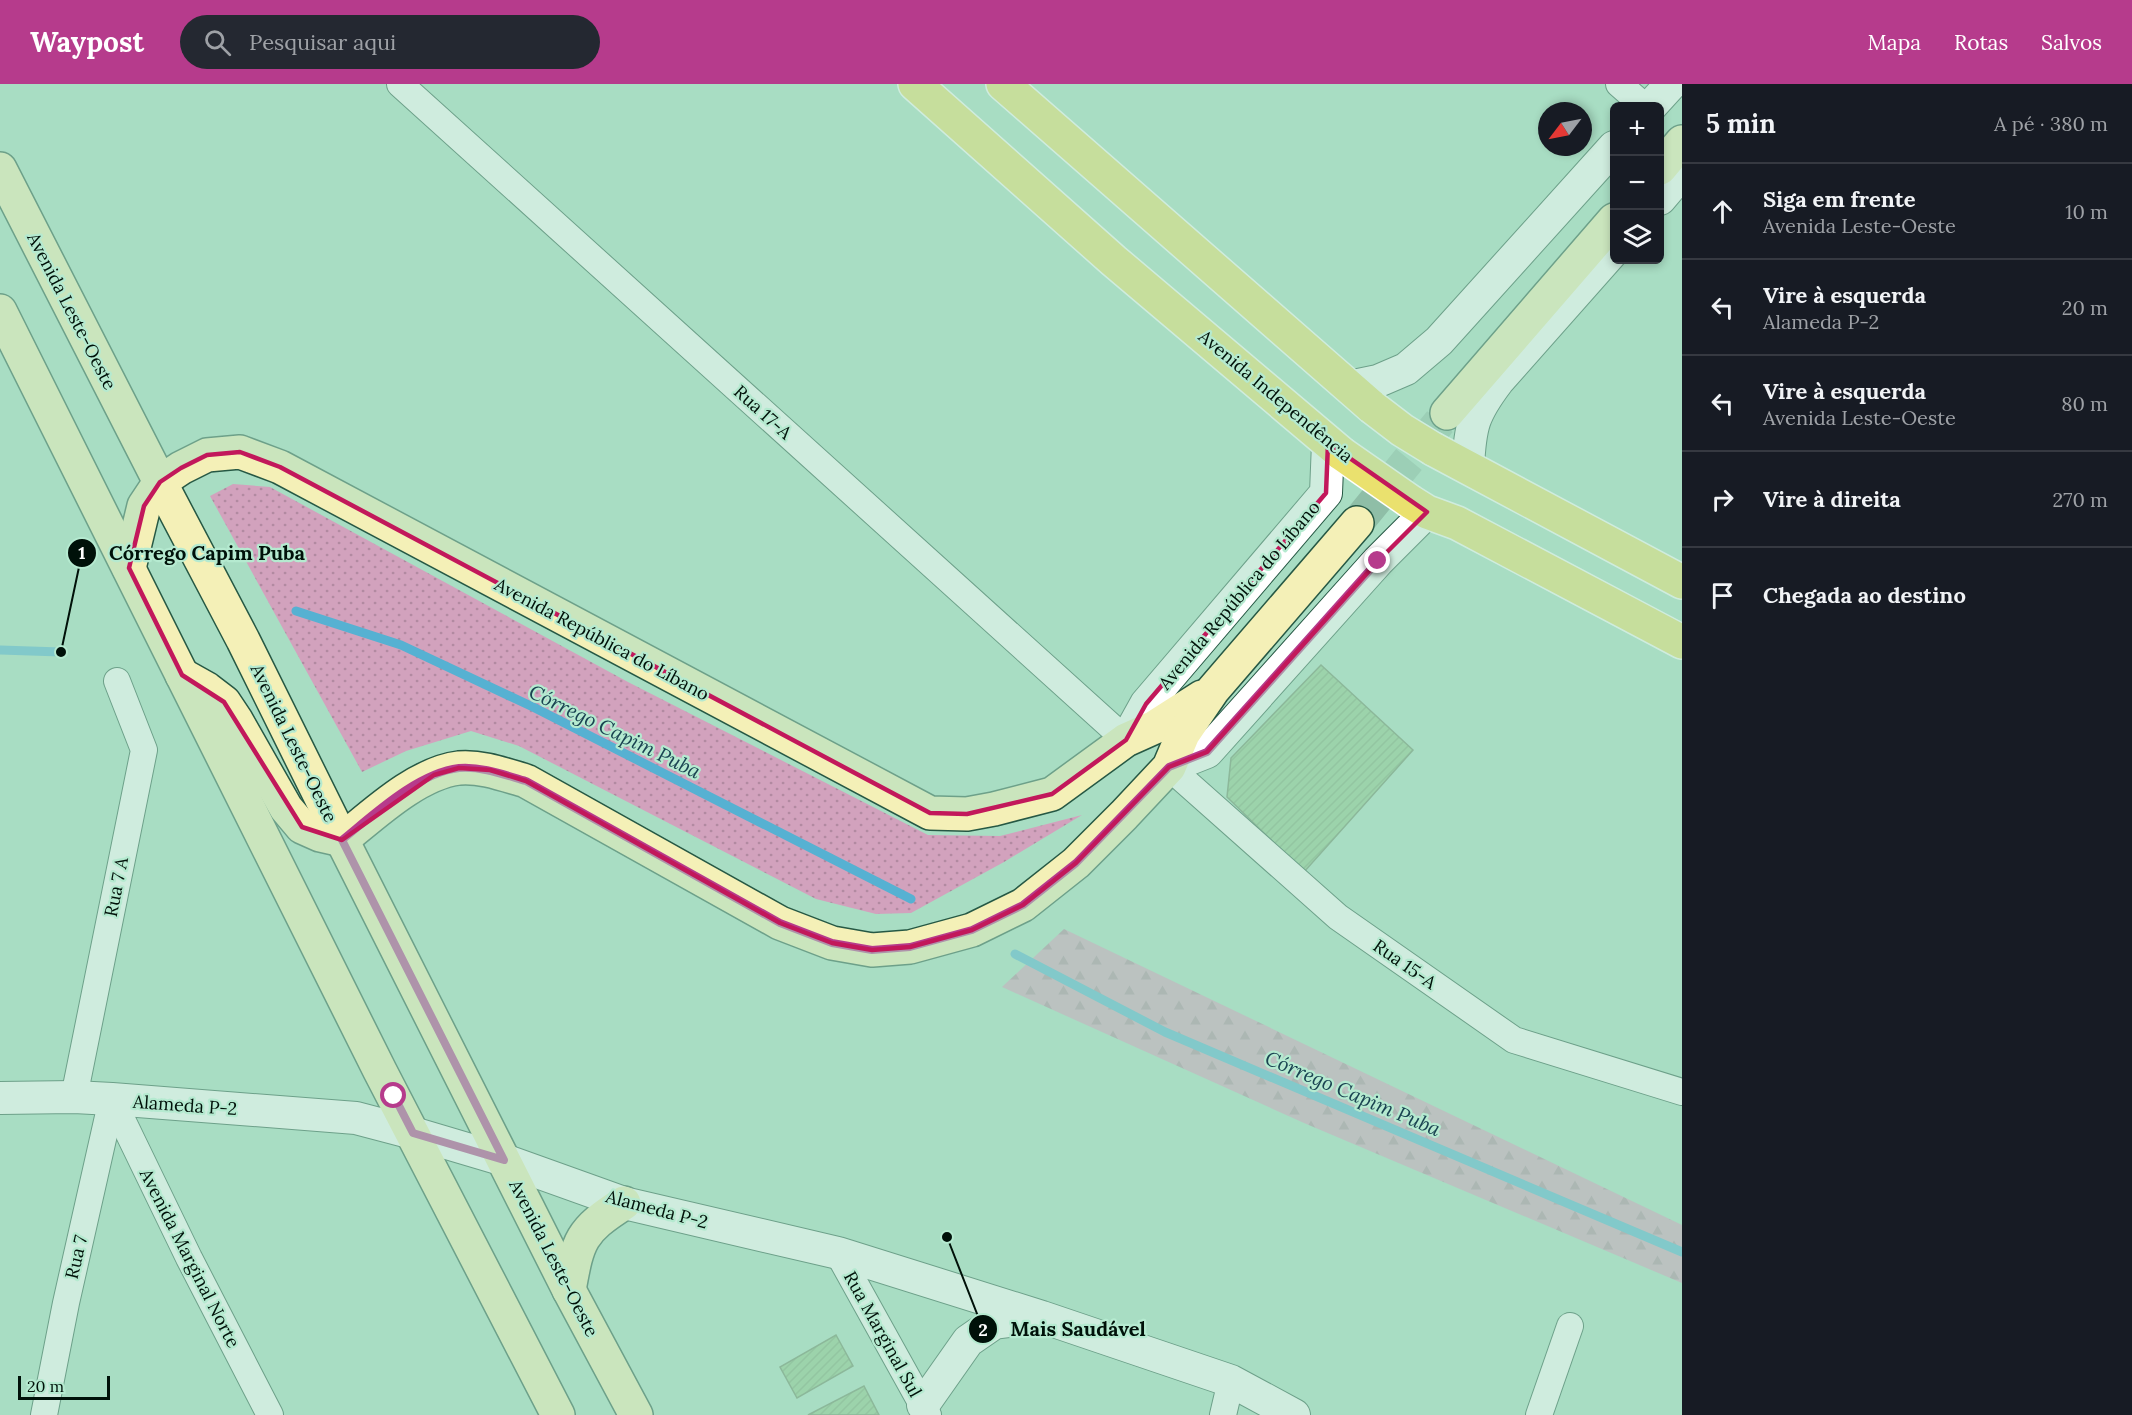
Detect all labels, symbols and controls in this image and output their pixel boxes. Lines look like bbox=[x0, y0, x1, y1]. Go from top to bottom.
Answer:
search box bbox=[180, 15, 600, 69]
text: Waypost bbox=[30, 24, 144, 60]
icon: search bbox=[201, 26, 234, 59]
text: Pesquisar aqui bbox=[249, 28, 396, 56]
text: Mapa bbox=[1868, 29, 1921, 56]
text: Rotas bbox=[1954, 29, 2008, 56]
text: Salvos bbox=[2041, 29, 2102, 56]
north arrow bbox=[1538, 102, 1592, 156]
map controls bbox=[1610, 102, 1664, 264]
button: + bbox=[1610, 102, 1664, 156]
text: 5 min bbox=[1706, 107, 1776, 140]
text: A pé · 380 m bbox=[1994, 111, 2108, 136]
button: − bbox=[1610, 156, 1664, 210]
text: Siga em frente bbox=[1763, 185, 1916, 213]
icon: ahead bbox=[1706, 195, 1739, 228]
text: 10 m bbox=[2065, 199, 2108, 224]
button: layers bbox=[1610, 210, 1664, 264]
text: Avenida Leste-Oeste bbox=[1763, 213, 1956, 238]
street label: Avenida Leste-Oeste bbox=[22, 228, 122, 394]
text: Vire à esquerda bbox=[1763, 281, 1926, 309]
icon: left bbox=[1706, 291, 1739, 324]
text: 20 m bbox=[2062, 295, 2108, 320]
text: Alameda P-2 bbox=[1763, 309, 1879, 334]
street label: Avenida Independência bbox=[1193, 324, 1358, 467]
text: Vire à esquerda bbox=[1763, 377, 1926, 405]
street label: Rua 17-A bbox=[729, 380, 797, 445]
icon: left bbox=[1706, 387, 1739, 420]
text: 80 m bbox=[2061, 391, 2108, 416]
text: Avenida Leste-Oeste bbox=[1763, 405, 1956, 430]
icon: right bbox=[1706, 483, 1739, 516]
text: Vire à direita bbox=[1763, 485, 1901, 513]
text: 270 m bbox=[2052, 487, 2108, 512]
street label: Avenida República do Líbano bbox=[1153, 496, 1325, 695]
callout: Córrego Capim Puba bbox=[67, 534, 317, 572]
text: Córrego Capim Puba bbox=[109, 540, 306, 565]
text: 1 bbox=[78, 541, 86, 564]
route end bbox=[1364, 547, 1390, 573]
street label: Avenida República do Líbano bbox=[490, 572, 713, 705]
icon: arrive bbox=[1706, 579, 1739, 612]
text: Chegada ao destino bbox=[1763, 581, 1966, 609]
street label: Avenida Leste-Oeste bbox=[245, 659, 342, 826]
water label: Córrego Capim Puba bbox=[525, 679, 705, 783]
street label: Rua 7 A bbox=[99, 854, 133, 919]
street label: Rua 15-A bbox=[1369, 934, 1442, 995]
water label: Córrego Capim Puba bbox=[1262, 1045, 1444, 1141]
route start bbox=[380, 1082, 406, 1108]
street label: Alameda P-2 bbox=[131, 1090, 238, 1120]
street label: Avenida Marginal Norte bbox=[134, 1164, 245, 1352]
street label: Avenida Leste-Oeste bbox=[504, 1175, 604, 1341]
street label: Alameda P-2 bbox=[603, 1184, 710, 1234]
street label: Rua 7 bbox=[60, 1233, 92, 1281]
street label: Rua Marginal Sul bbox=[839, 1267, 927, 1401]
callout: Mais Saudável bbox=[968, 1310, 1157, 1348]
text: Mais Saudável bbox=[1010, 1316, 1146, 1341]
text: 2 bbox=[978, 1318, 988, 1341]
scale bar bbox=[18, 1373, 110, 1400]
text: 20 m bbox=[27, 1376, 64, 1396]

